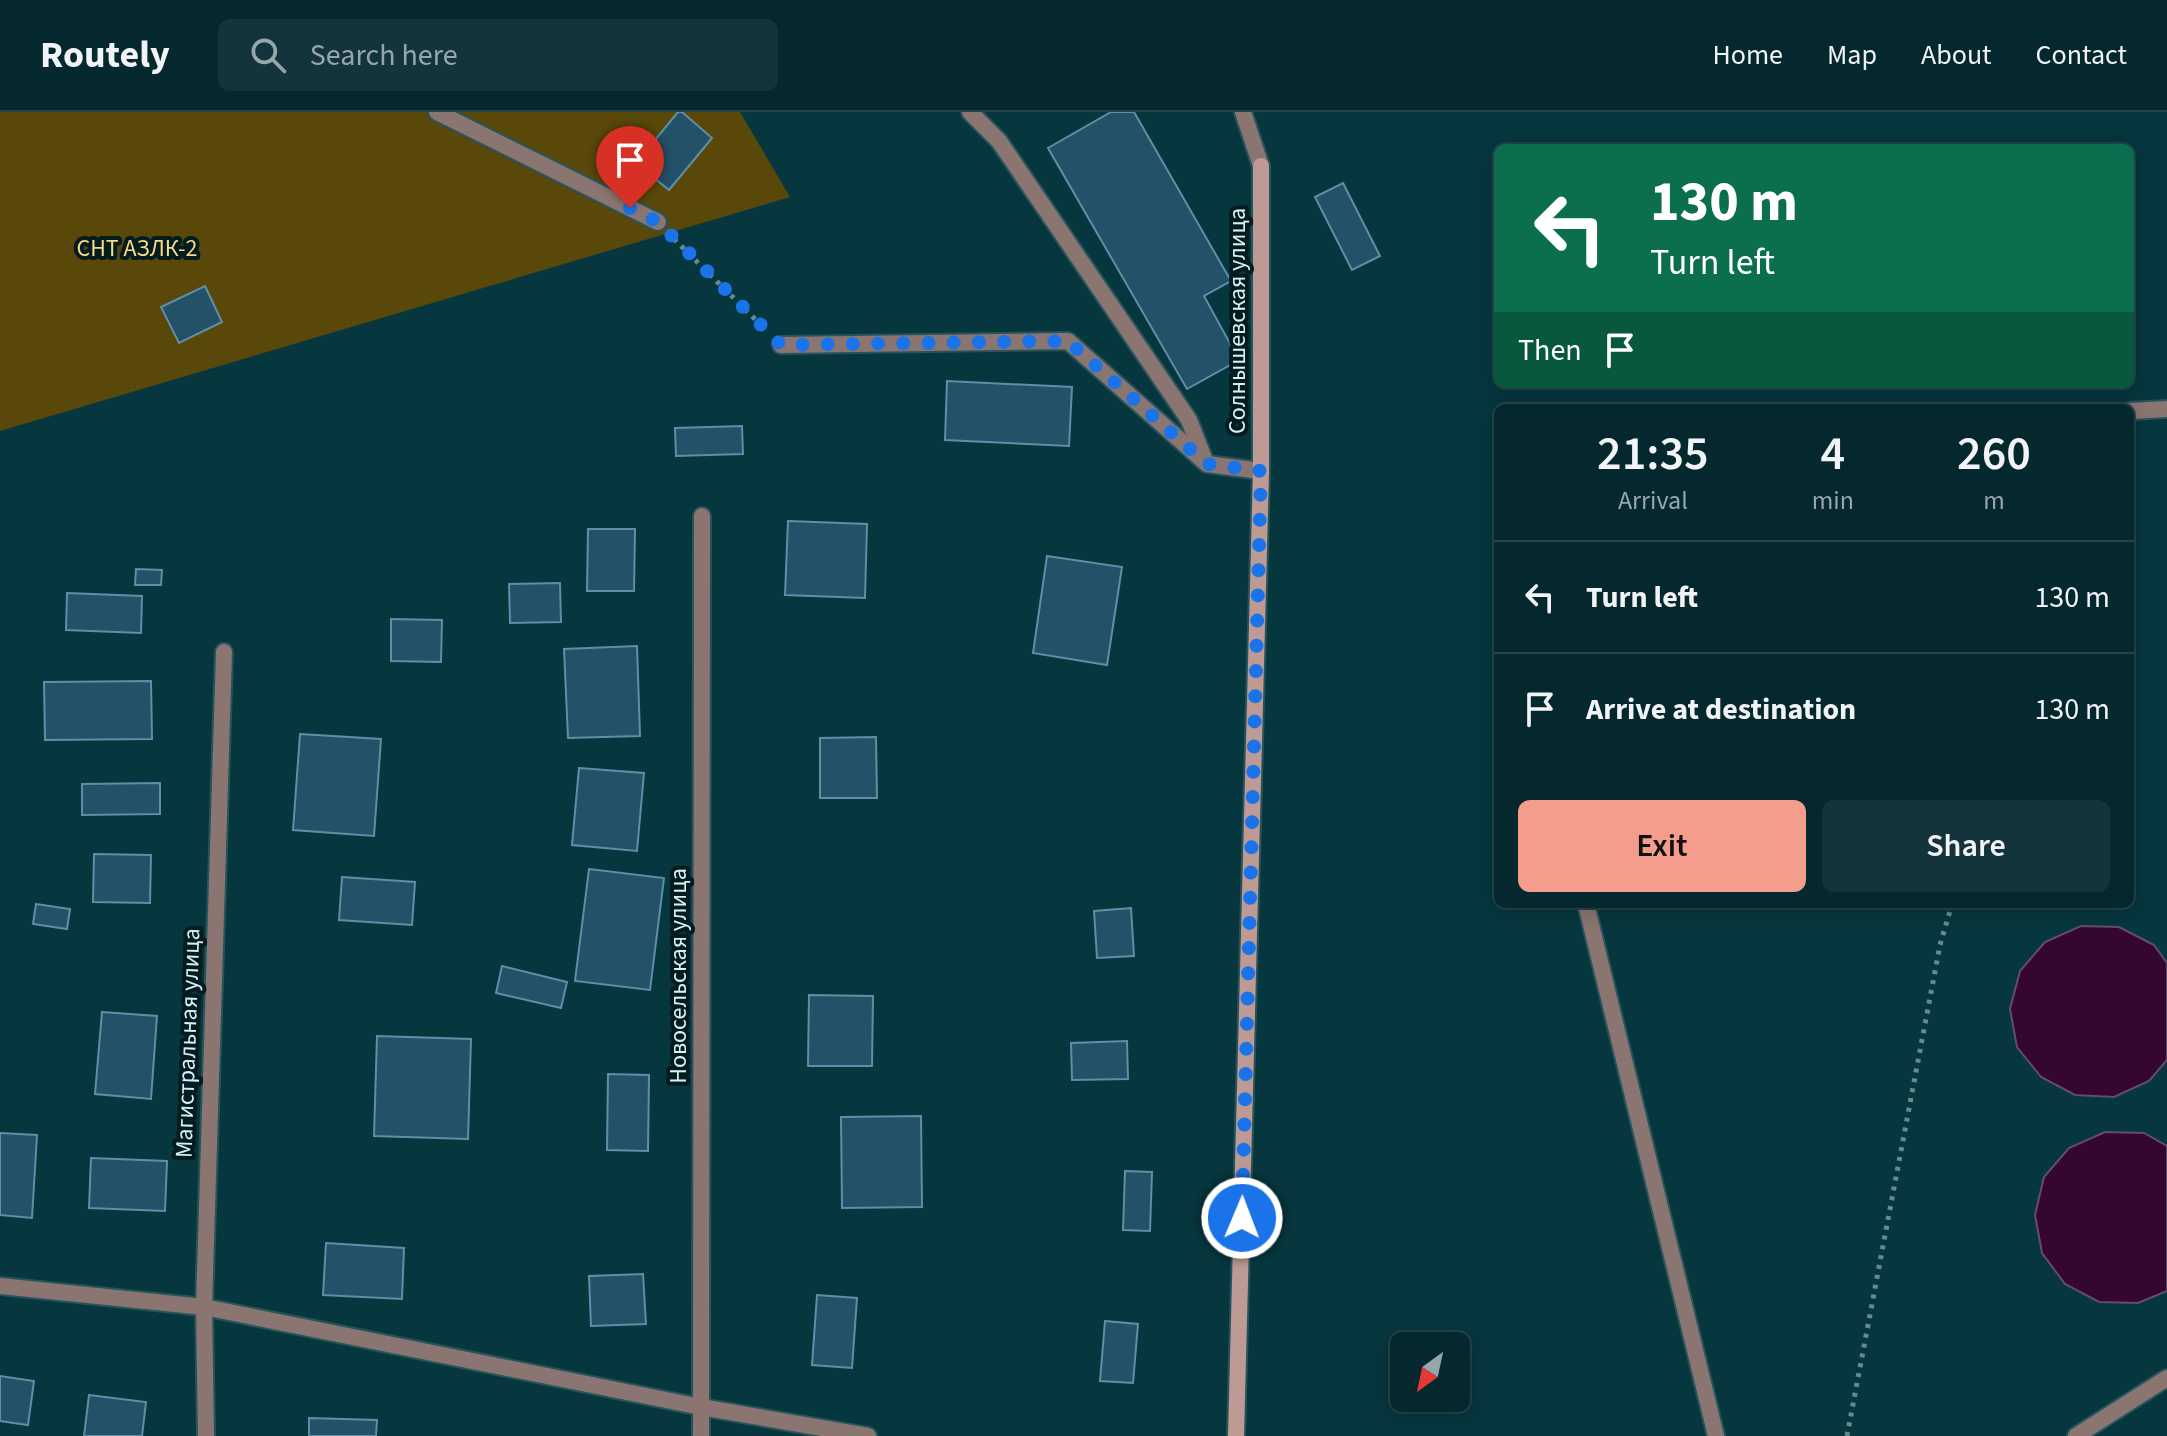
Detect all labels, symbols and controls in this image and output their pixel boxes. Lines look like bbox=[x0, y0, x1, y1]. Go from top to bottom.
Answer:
search box bbox=[218, 19, 778, 91]
text: Routely bbox=[40, 28, 170, 82]
icon: search bbox=[246, 33, 290, 77]
text: Search here bbox=[310, 34, 458, 77]
text: Home bbox=[1712, 35, 1783, 75]
text: Map bbox=[1827, 35, 1877, 75]
text: About bbox=[1921, 35, 1992, 75]
text: Contact bbox=[2036, 35, 2127, 75]
pin bbox=[596, 126, 664, 208]
icon: arrive bbox=[608, 138, 652, 182]
text: 130 m bbox=[1650, 163, 1798, 242]
icon: left bbox=[1518, 176, 1622, 280]
street label: Солнышевская улица bbox=[1220, 208, 1255, 434]
park label: СНТ АЗЛК-2 bbox=[77, 231, 197, 266]
text: Turn left bbox=[1650, 237, 1775, 288]
icon: arrive bbox=[1598, 328, 1642, 372]
text: Then bbox=[1518, 329, 1582, 372]
text: 21:35 bbox=[1597, 420, 1709, 488]
text: 4 bbox=[1821, 420, 1845, 488]
text: 260 bbox=[1957, 420, 2031, 488]
text: Arrival bbox=[1618, 482, 1688, 519]
text: min bbox=[1812, 482, 1854, 519]
text: m bbox=[1983, 482, 2005, 519]
icon: left bbox=[1518, 575, 1562, 619]
text: Turn left bbox=[1586, 576, 1698, 619]
text: 130 m bbox=[2034, 576, 2110, 619]
icon: arrive bbox=[1518, 687, 1562, 731]
text: Arrive at destination bbox=[1586, 688, 1856, 731]
text: 130 m bbox=[2034, 688, 2110, 731]
button: Exit bbox=[1518, 800, 1806, 892]
button: Share bbox=[1822, 800, 2110, 892]
street label: Новосельская улица bbox=[661, 868, 696, 1084]
street label: Магистральная улица bbox=[166, 927, 210, 1159]
position arrow bbox=[1200, 1176, 1284, 1260]
north arrow bbox=[1390, 1332, 1470, 1412]
map controls bbox=[1390, 1332, 1470, 1412]

